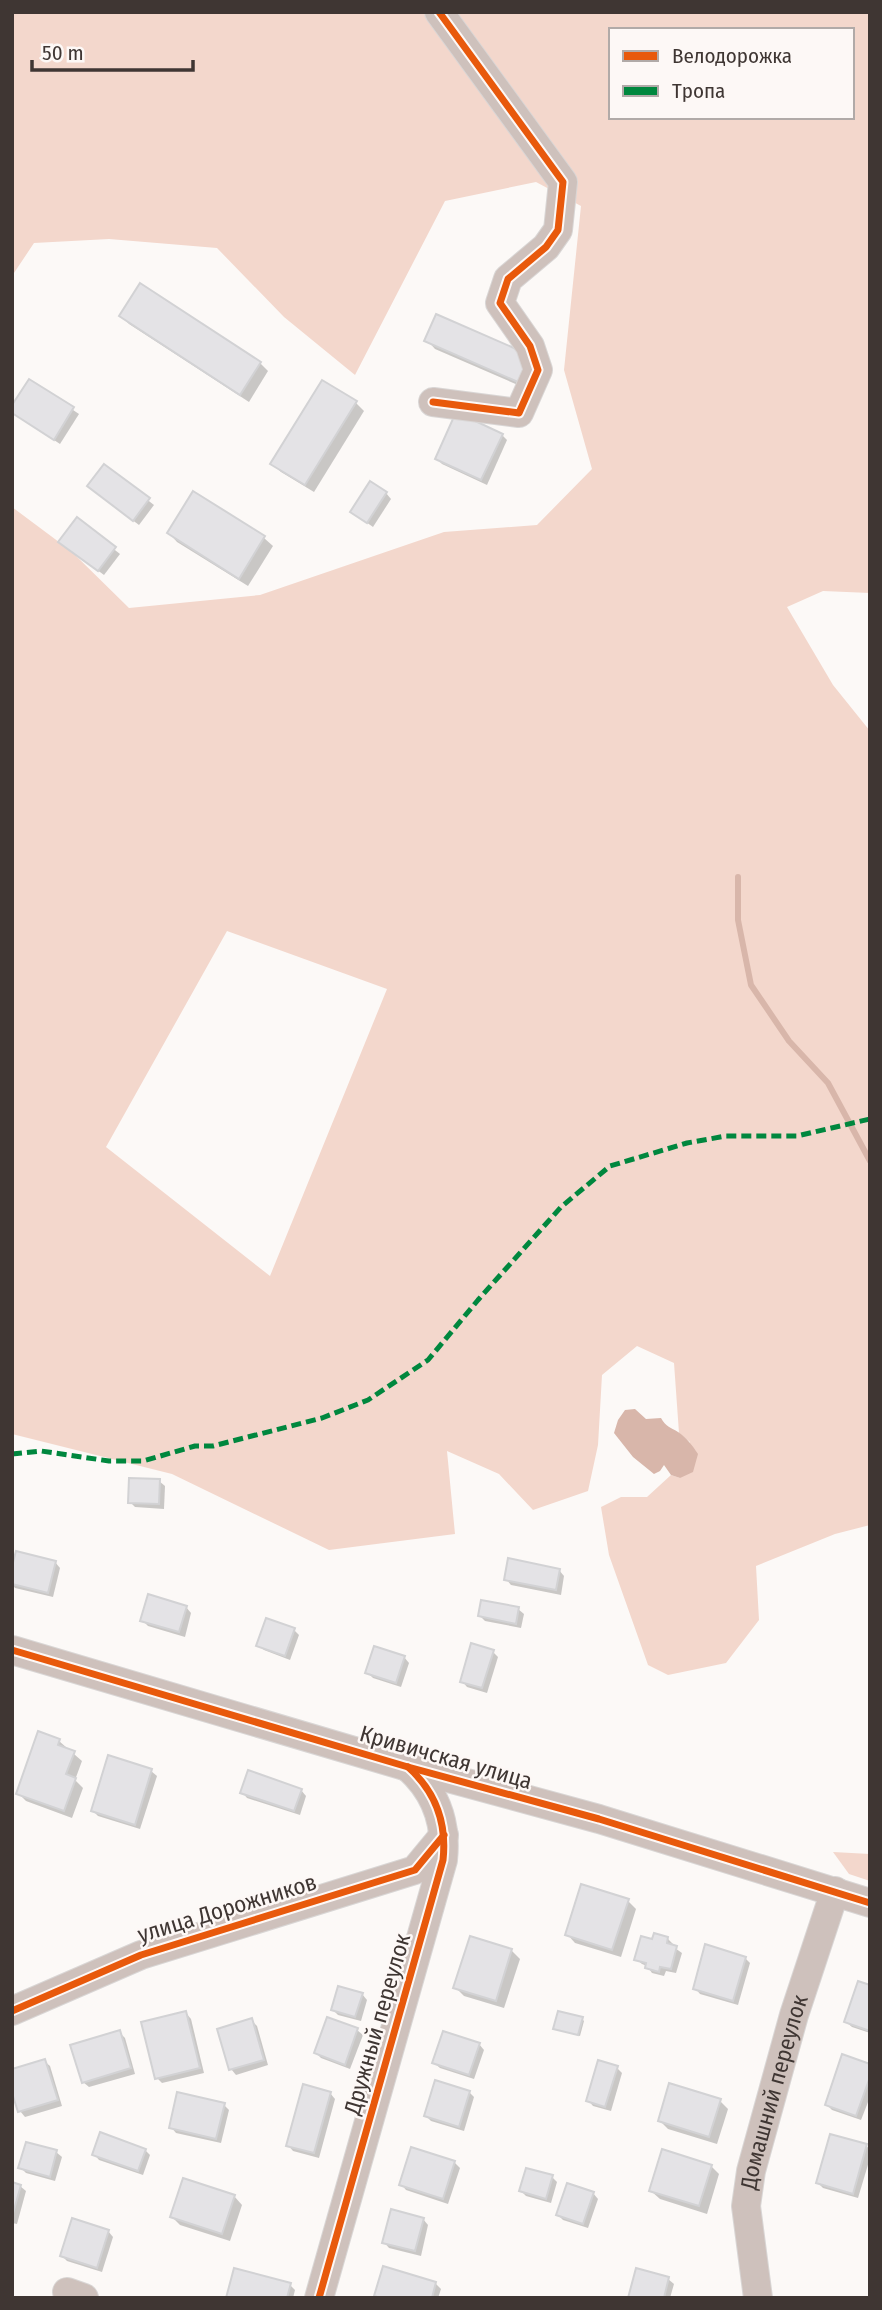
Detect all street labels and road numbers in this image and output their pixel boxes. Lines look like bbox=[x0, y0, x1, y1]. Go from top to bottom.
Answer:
street label: Кривичская улица bbox=[357, 1719, 535, 1795]
street label: улица Дорожников bbox=[134, 1867, 320, 1949]
street label: Дружный переулок bbox=[337, 1930, 416, 2119]
street label: Домашний переулок bbox=[734, 1991, 814, 2192]

